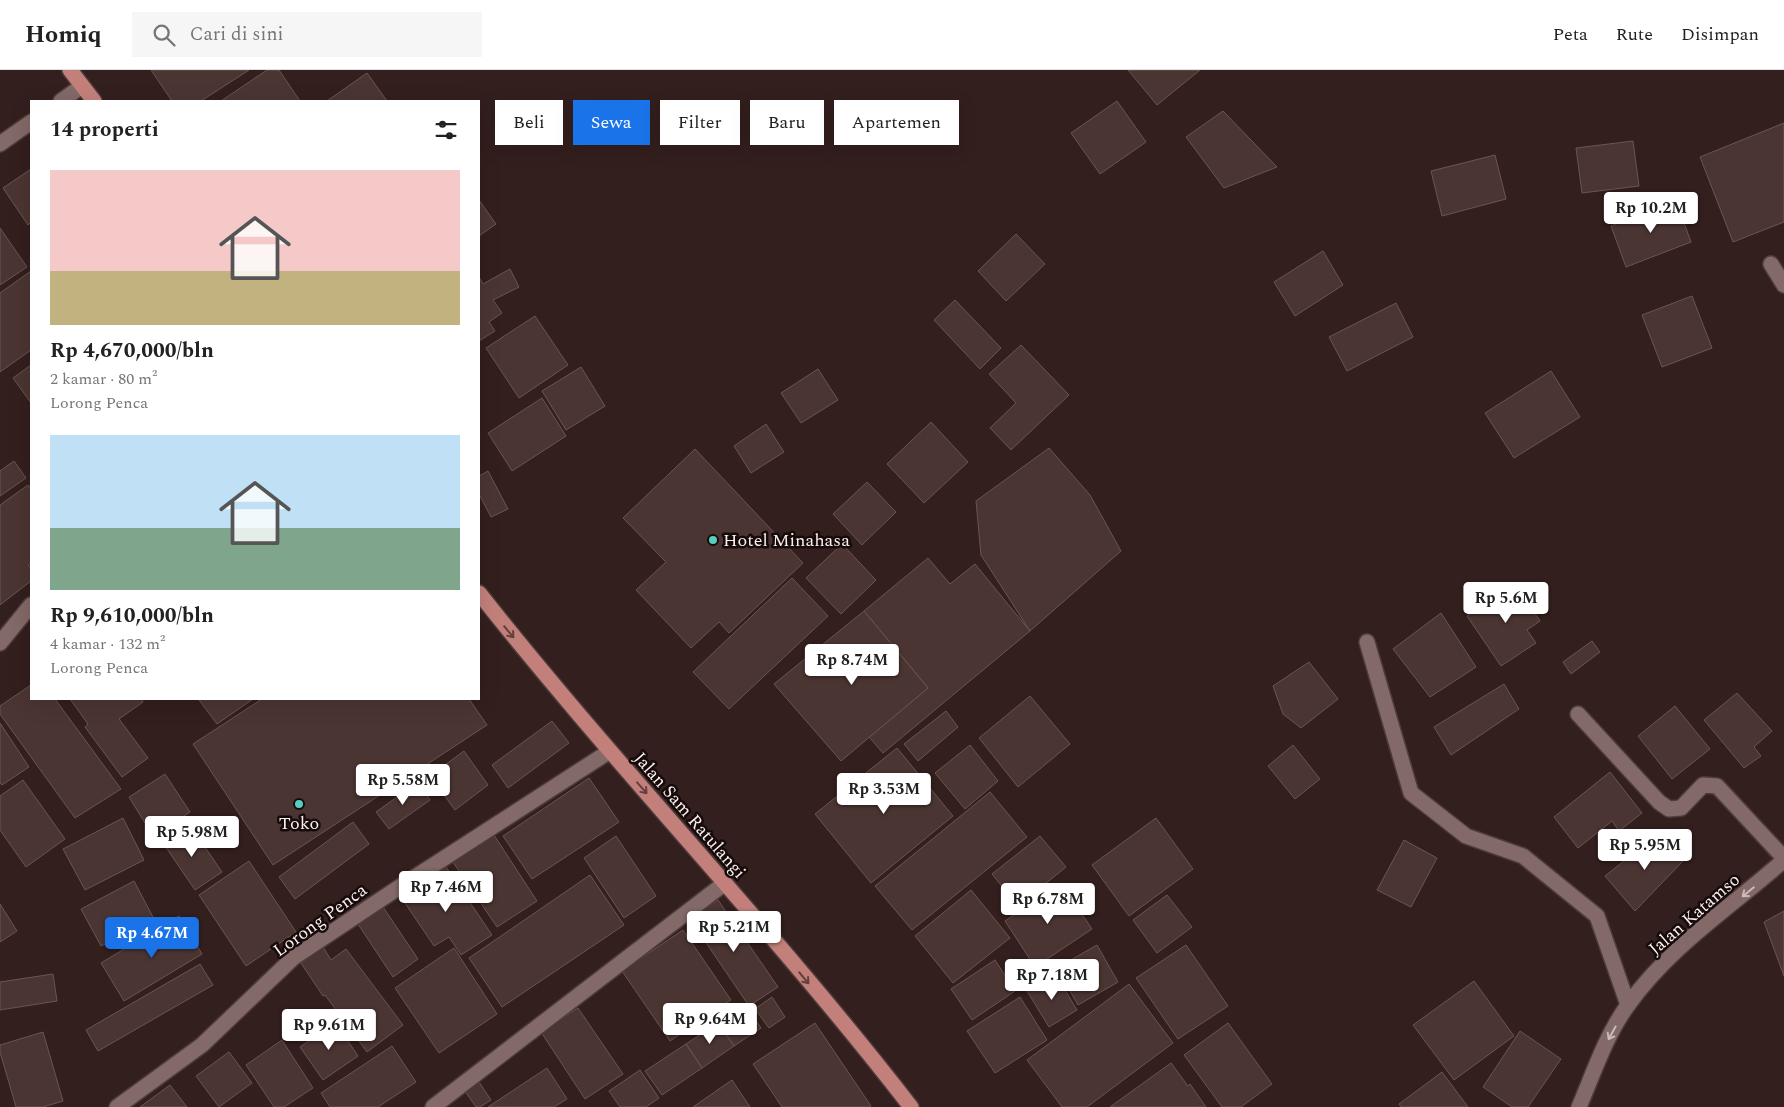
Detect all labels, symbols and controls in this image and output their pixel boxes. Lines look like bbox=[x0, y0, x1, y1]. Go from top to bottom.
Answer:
search box bbox=[132, 12, 482, 57]
text: Homiq bbox=[25, 17, 102, 53]
text: Cari di sini bbox=[190, 20, 283, 49]
icon: search bbox=[150, 21, 178, 49]
text: Peta bbox=[1553, 21, 1588, 48]
text: Rute bbox=[1616, 21, 1653, 48]
text: Disimpan bbox=[1681, 21, 1759, 48]
chip: Beli bbox=[495, 100, 563, 145]
chip: Sewa bbox=[573, 100, 650, 145]
chip: Filter bbox=[660, 100, 740, 145]
chip: Baru bbox=[750, 100, 824, 145]
chip: Apartemen bbox=[834, 100, 959, 145]
text: 14 properti bbox=[50, 114, 159, 146]
icon: filters bbox=[432, 116, 460, 144]
pin: Rp 10.2M bbox=[1599, 191, 1703, 234]
text: Rp 10.2M bbox=[1615, 196, 1687, 220]
icon: home bbox=[210, 203, 300, 293]
text: Rp 4,670,000/bln bbox=[50, 335, 214, 367]
text: 2 kamar · 80 m² bbox=[50, 367, 157, 391]
text: Lorong Penca bbox=[50, 391, 148, 415]
icon: home bbox=[210, 468, 300, 558]
place label: Hotel Minahasa bbox=[723, 527, 850, 554]
marker: Hotel Minahasa bbox=[707, 534, 719, 546]
pin: Rp 5.6M bbox=[1460, 582, 1552, 624]
text: Rp 5.6M bbox=[1474, 586, 1538, 610]
text: Rp 9,610,000/bln bbox=[50, 600, 214, 632]
one-way arrow bbox=[504, 625, 515, 638]
text: 4 kamar · 132 m² bbox=[50, 632, 165, 656]
pin: Rp 8.74M bbox=[800, 644, 904, 686]
text: Rp 8.74M bbox=[816, 648, 888, 672]
text: Lorong Penca bbox=[50, 656, 148, 680]
street label: Jalan Sam Ratulangi bbox=[627, 746, 752, 885]
pin: Rp 5.58M bbox=[351, 764, 455, 806]
text: Rp 5.58M bbox=[367, 768, 439, 792]
pin: Rp 3.53M bbox=[832, 772, 936, 815]
text: Rp 3.53M bbox=[848, 777, 920, 801]
one-way arrow bbox=[636, 781, 647, 794]
marker: Toko bbox=[293, 798, 305, 810]
place label: Toko bbox=[279, 810, 319, 837]
pin: Rp 5.98M bbox=[140, 816, 244, 858]
text: Rp 5.98M bbox=[156, 820, 228, 844]
pin: Rp 5.95M bbox=[1593, 828, 1697, 871]
text: Rp 5.95M bbox=[1609, 833, 1681, 857]
street label: Jalan Katamso bbox=[1643, 867, 1746, 962]
pin: Rp 7.46M bbox=[394, 870, 498, 913]
text: Rp 7.46M bbox=[410, 875, 482, 899]
street label: Lorong Penca bbox=[268, 877, 373, 964]
pin: Rp 6.78M bbox=[996, 882, 1100, 925]
text: Rp 6.78M bbox=[1012, 887, 1084, 911]
one-way arrow bbox=[1741, 887, 1754, 898]
pin: Rp 5.21M bbox=[682, 910, 786, 953]
text: Rp 5.21M bbox=[698, 915, 770, 939]
pin: Rp 4.67M bbox=[100, 916, 204, 959]
text: Rp 4.67M bbox=[116, 921, 188, 945]
pin: Rp 7.18M bbox=[1000, 958, 1104, 1001]
text: Rp 7.18M bbox=[1016, 963, 1088, 987]
one-way arrow bbox=[799, 971, 810, 984]
pin: Rp 9.64M bbox=[658, 1002, 762, 1045]
text: Rp 9.64M bbox=[674, 1007, 746, 1031]
pin: Rp 9.61M bbox=[277, 1008, 381, 1051]
text: Rp 9.61M bbox=[293, 1013, 365, 1037]
one-way arrow bbox=[1606, 1025, 1616, 1040]

